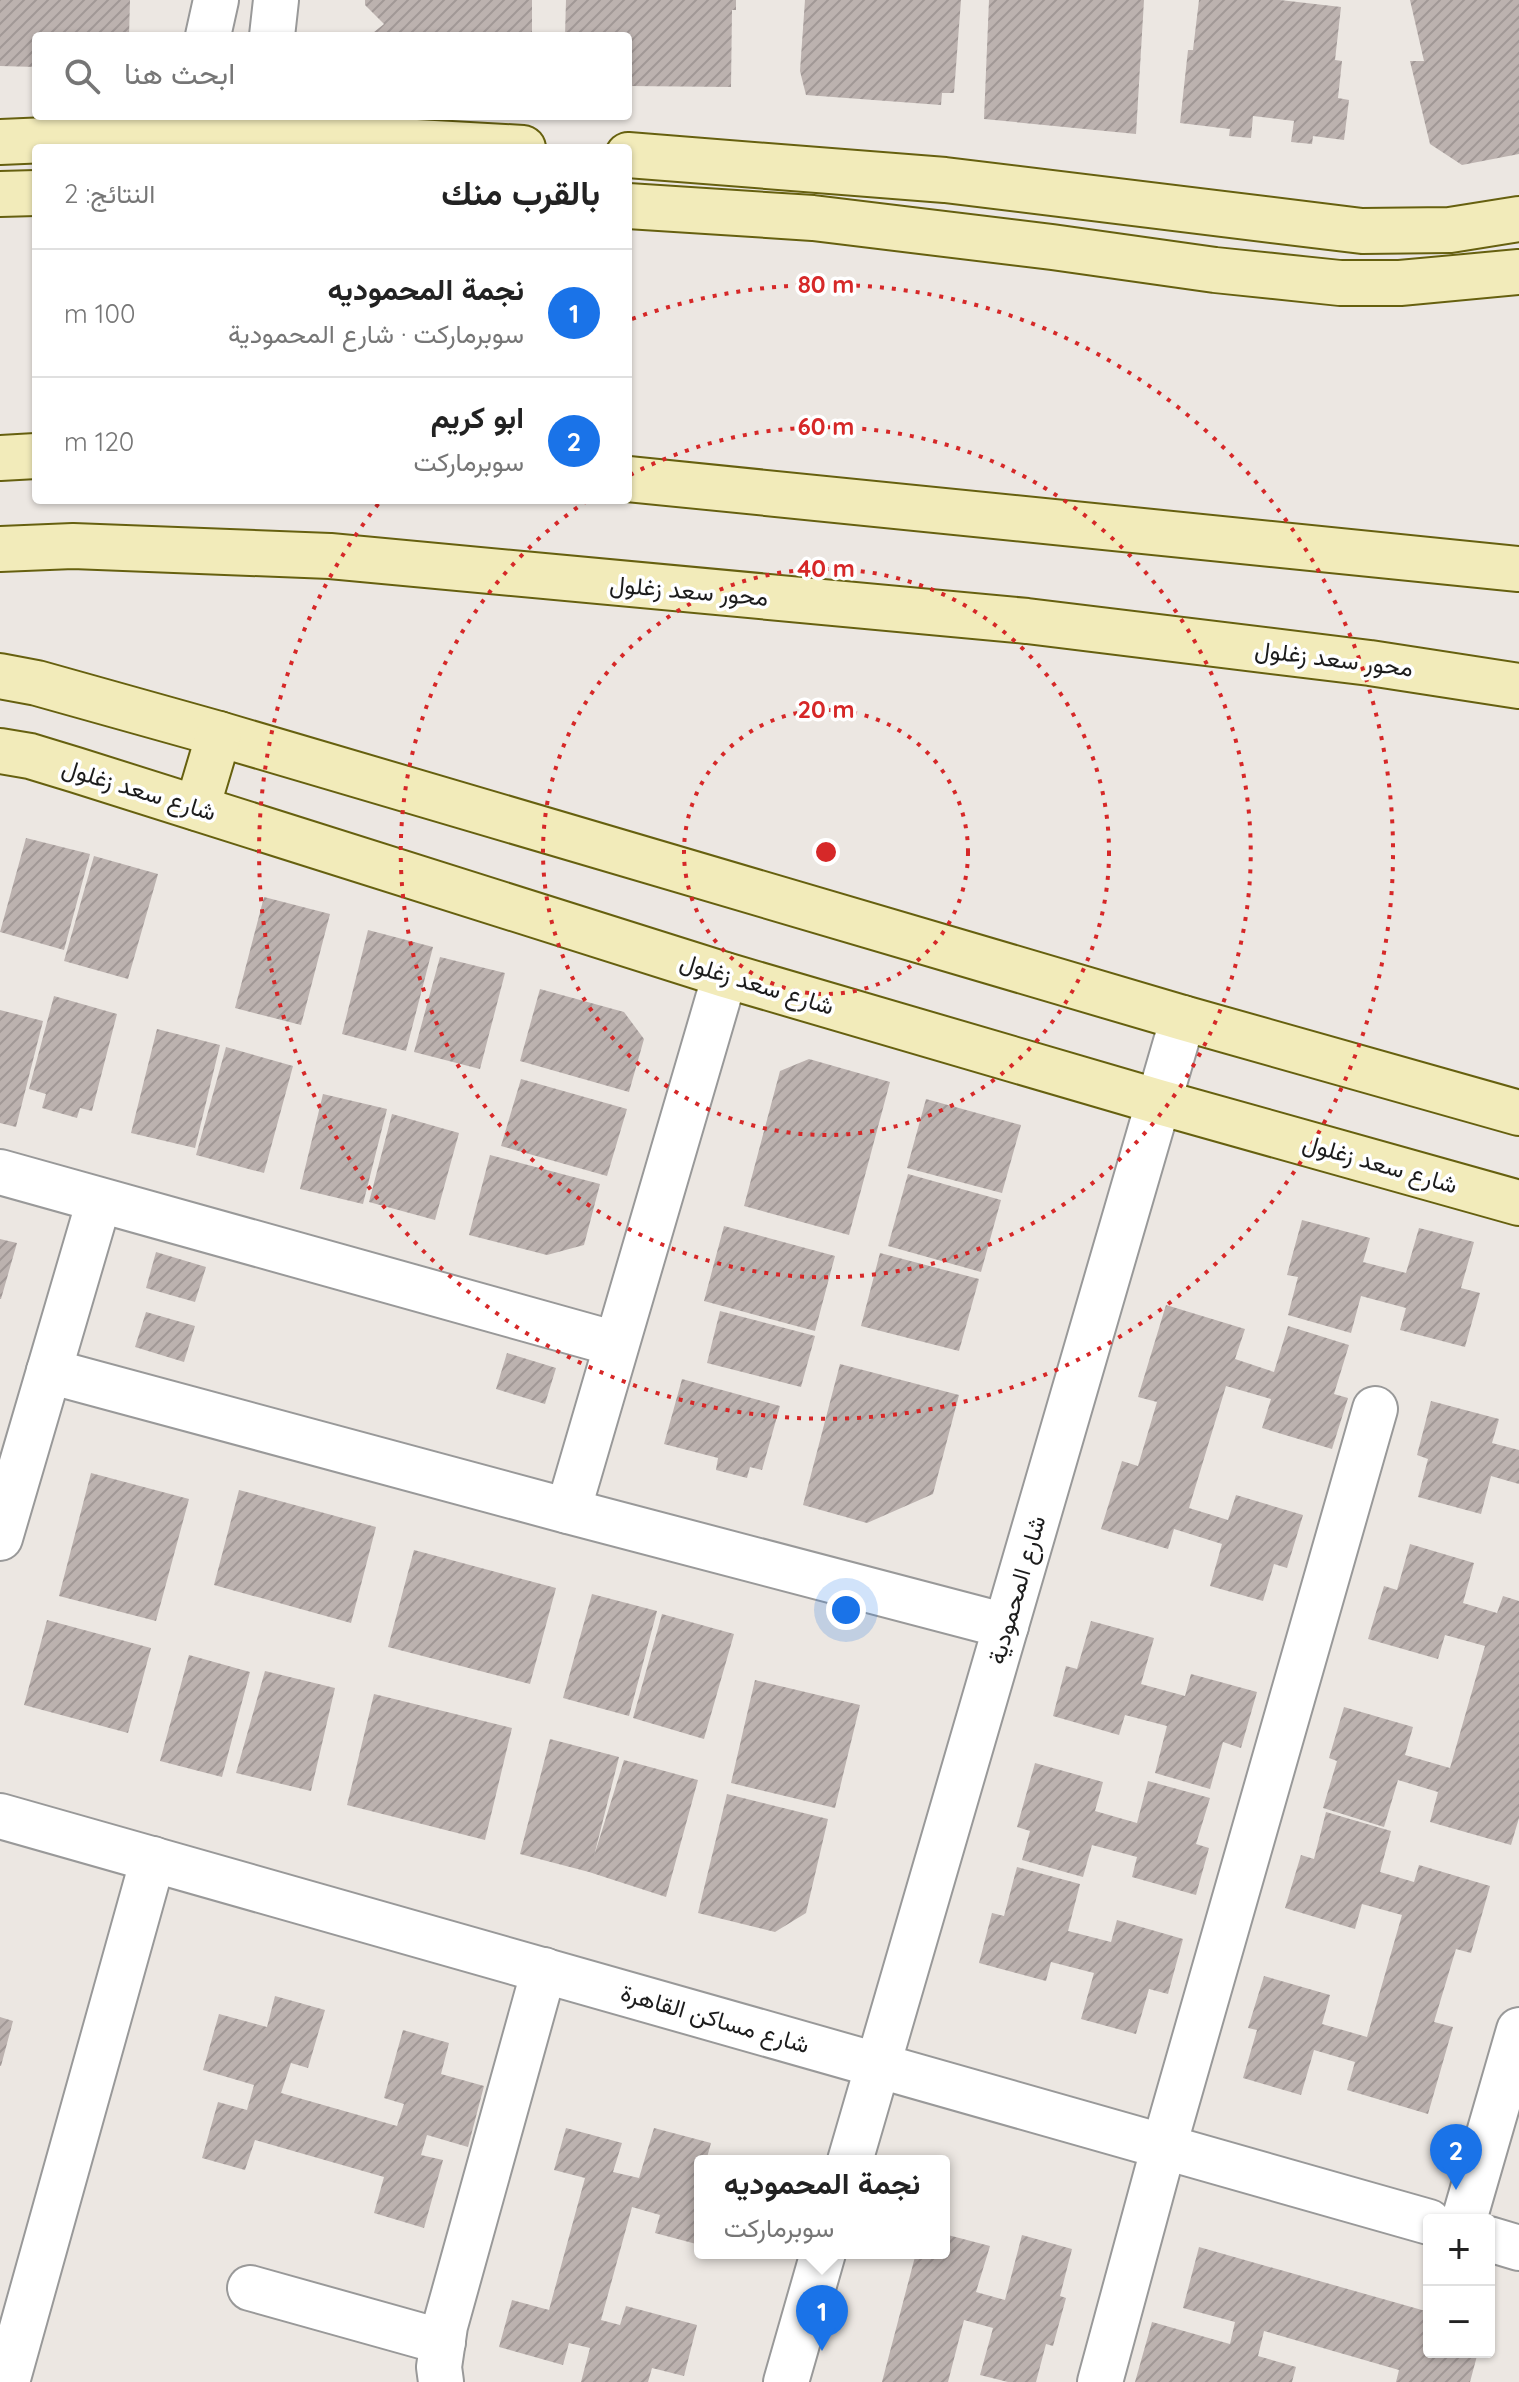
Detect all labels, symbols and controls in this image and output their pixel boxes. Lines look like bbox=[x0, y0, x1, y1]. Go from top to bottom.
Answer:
search box bbox=[32, 32, 632, 120]
icon: search bbox=[60, 54, 104, 98]
text: ابحث هنا bbox=[124, 54, 235, 92]
text: بالقرب منك bbox=[441, 171, 600, 214]
text: النتائج: 2 bbox=[64, 177, 155, 210]
text: 80 m bbox=[798, 269, 854, 299]
text: نجمة المحموديه bbox=[327, 270, 524, 308]
text: 100 m bbox=[64, 297, 135, 330]
text: 1 bbox=[569, 297, 579, 330]
text: سوبرماركت · شارع المحمودية bbox=[228, 317, 524, 350]
text: ابو كريم bbox=[431, 398, 524, 436]
text: 60 m bbox=[798, 411, 854, 441]
text: 120 m bbox=[64, 425, 134, 458]
text: 2 bbox=[567, 425, 581, 458]
text: سوبرماركت bbox=[413, 445, 524, 478]
text: 40 m bbox=[797, 553, 855, 583]
street label: محور سعد زغلول bbox=[608, 568, 770, 613]
street label: محور سعد زغلول bbox=[1253, 633, 1415, 684]
text: 20 m bbox=[797, 694, 855, 724]
street label: شارع سعد زغلول bbox=[58, 751, 220, 829]
centre of rings bbox=[812, 838, 840, 866]
street label: شارع سعد زغلول bbox=[676, 945, 838, 1023]
street label: شارع سعد زغلول bbox=[1299, 1127, 1461, 1201]
street label: شارع المحمودية bbox=[980, 1512, 1054, 1668]
your location bbox=[826, 1590, 866, 1630]
street label: شارع مساكن القاهرة bbox=[617, 1977, 813, 2061]
pin: 2 bbox=[1430, 2124, 1482, 2190]
popup bbox=[694, 2155, 950, 2259]
text: نجمة المحموديه bbox=[724, 2164, 920, 2202]
text: سوبرماركت bbox=[724, 2211, 834, 2244]
map controls bbox=[1423, 2214, 1495, 2358]
button: + bbox=[1423, 2214, 1495, 2286]
pin: 1 bbox=[796, 2285, 848, 2351]
button: − bbox=[1423, 2286, 1495, 2358]

